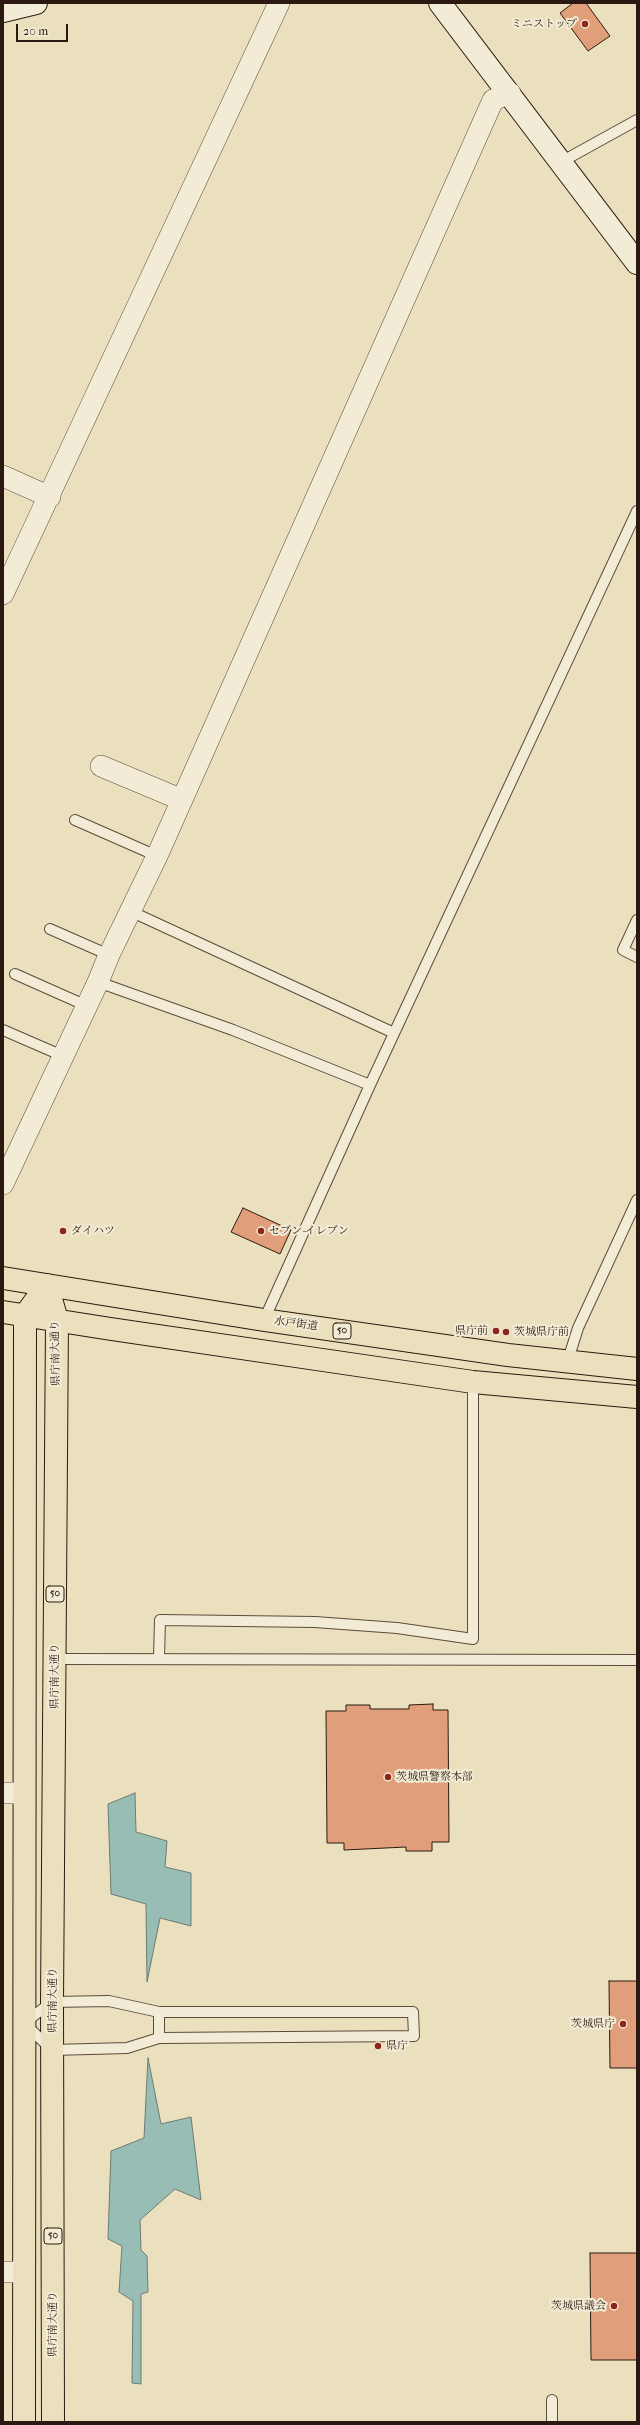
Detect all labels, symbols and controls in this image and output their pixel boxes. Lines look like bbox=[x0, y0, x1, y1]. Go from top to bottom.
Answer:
scale bar bbox=[18, 16, 70, 42]
place label: ミニストップ bbox=[511, 17, 577, 31]
marker: ミニストップ bbox=[580, 19, 590, 29]
text: 20 m bbox=[23, 24, 48, 38]
place label: ダイハツ bbox=[71, 1224, 115, 1238]
place label: セブン-イレブン bbox=[269, 1224, 349, 1238]
marker: ダイハツ bbox=[58, 1226, 68, 1236]
marker: セブン-イレブン bbox=[256, 1226, 266, 1236]
street label: 水戸街道 bbox=[273, 1314, 319, 1334]
street label: 県庁南大通り bbox=[49, 1320, 63, 1386]
road number: 50 bbox=[333, 1323, 351, 1339]
place label: 県庁前 bbox=[455, 1324, 488, 1338]
place label: 茨城県庁前 bbox=[514, 1325, 569, 1339]
marker: 県庁前 bbox=[491, 1326, 501, 1336]
marker: 茨城県庁前 bbox=[501, 1327, 511, 1337]
road number: 50 bbox=[46, 1586, 64, 1602]
street label: 県庁南大通り bbox=[48, 1643, 62, 1709]
place label: 茨城県警察本部 bbox=[396, 1770, 473, 1784]
marker: 茨城県警察本部 bbox=[383, 1772, 393, 1782]
street label: 県庁南大通り bbox=[46, 1967, 60, 2033]
place label: 茨城県庁 bbox=[571, 2017, 615, 2031]
marker: 茨城県庁 bbox=[618, 2019, 628, 2029]
place label: 県庁 bbox=[386, 2039, 408, 2053]
marker: 県庁 bbox=[373, 2041, 383, 2051]
road number: 50 bbox=[44, 2228, 62, 2244]
street label: 県庁南大通り bbox=[46, 2291, 60, 2357]
place label: 茨城県議会 bbox=[551, 2299, 606, 2313]
marker: 茨城県議会 bbox=[609, 2301, 619, 2311]

